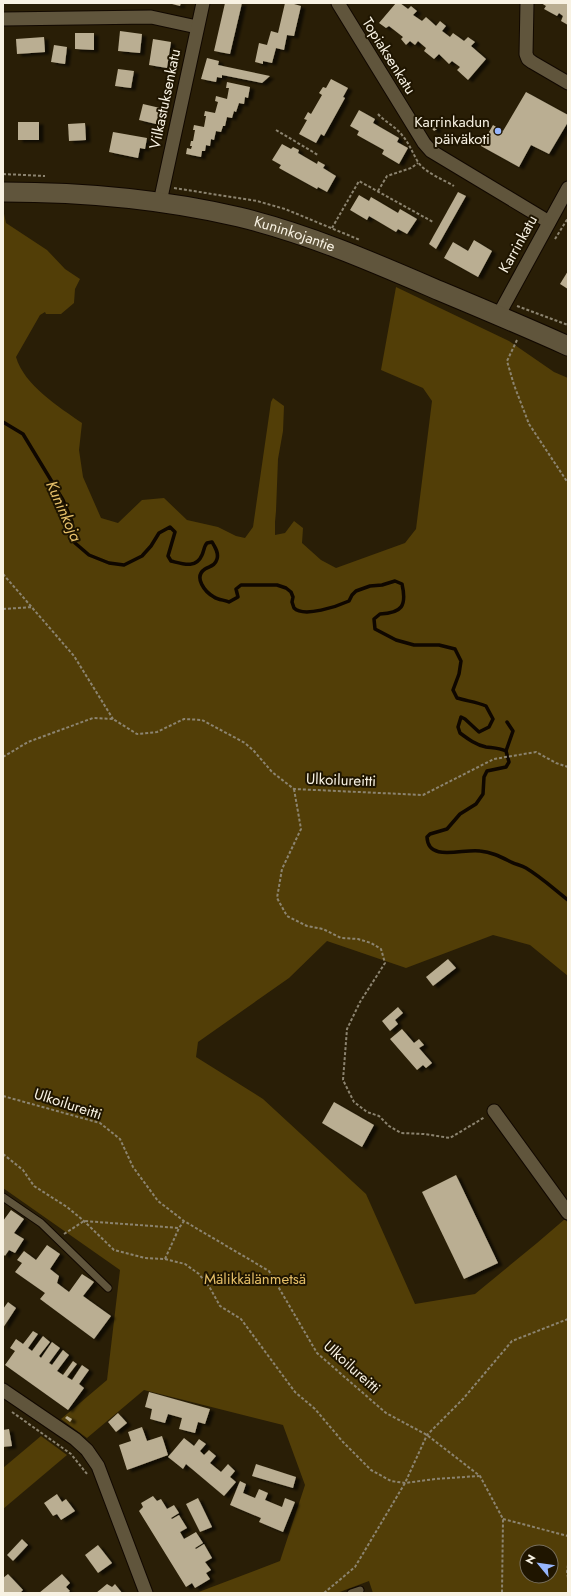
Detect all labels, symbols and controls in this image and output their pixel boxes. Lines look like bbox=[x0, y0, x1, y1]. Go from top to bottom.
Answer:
street label: Topiaksenkatu bbox=[357, 13, 421, 99]
street label: Vilkastuksenkatu bbox=[144, 47, 186, 151]
place label: Karrinkadun päiväkoti bbox=[414, 111, 490, 150]
marker: Karrinkadun päiväkoti bbox=[493, 126, 503, 136]
street label: Kuninkojantie bbox=[252, 210, 339, 258]
street label: Karrinkatu bbox=[493, 211, 543, 277]
water label: Kuninkoja bbox=[40, 477, 88, 545]
street label: Ulkoilureitti bbox=[305, 768, 377, 792]
street label: Ulkoilureitti bbox=[31, 1083, 105, 1125]
park label: Mälikkälänmetsä bbox=[204, 1268, 306, 1290]
street label: Ulkoilureitti bbox=[319, 1335, 385, 1399]
north arrow bbox=[519, 1544, 559, 1584]
text: N bbox=[521, 1551, 539, 1567]

